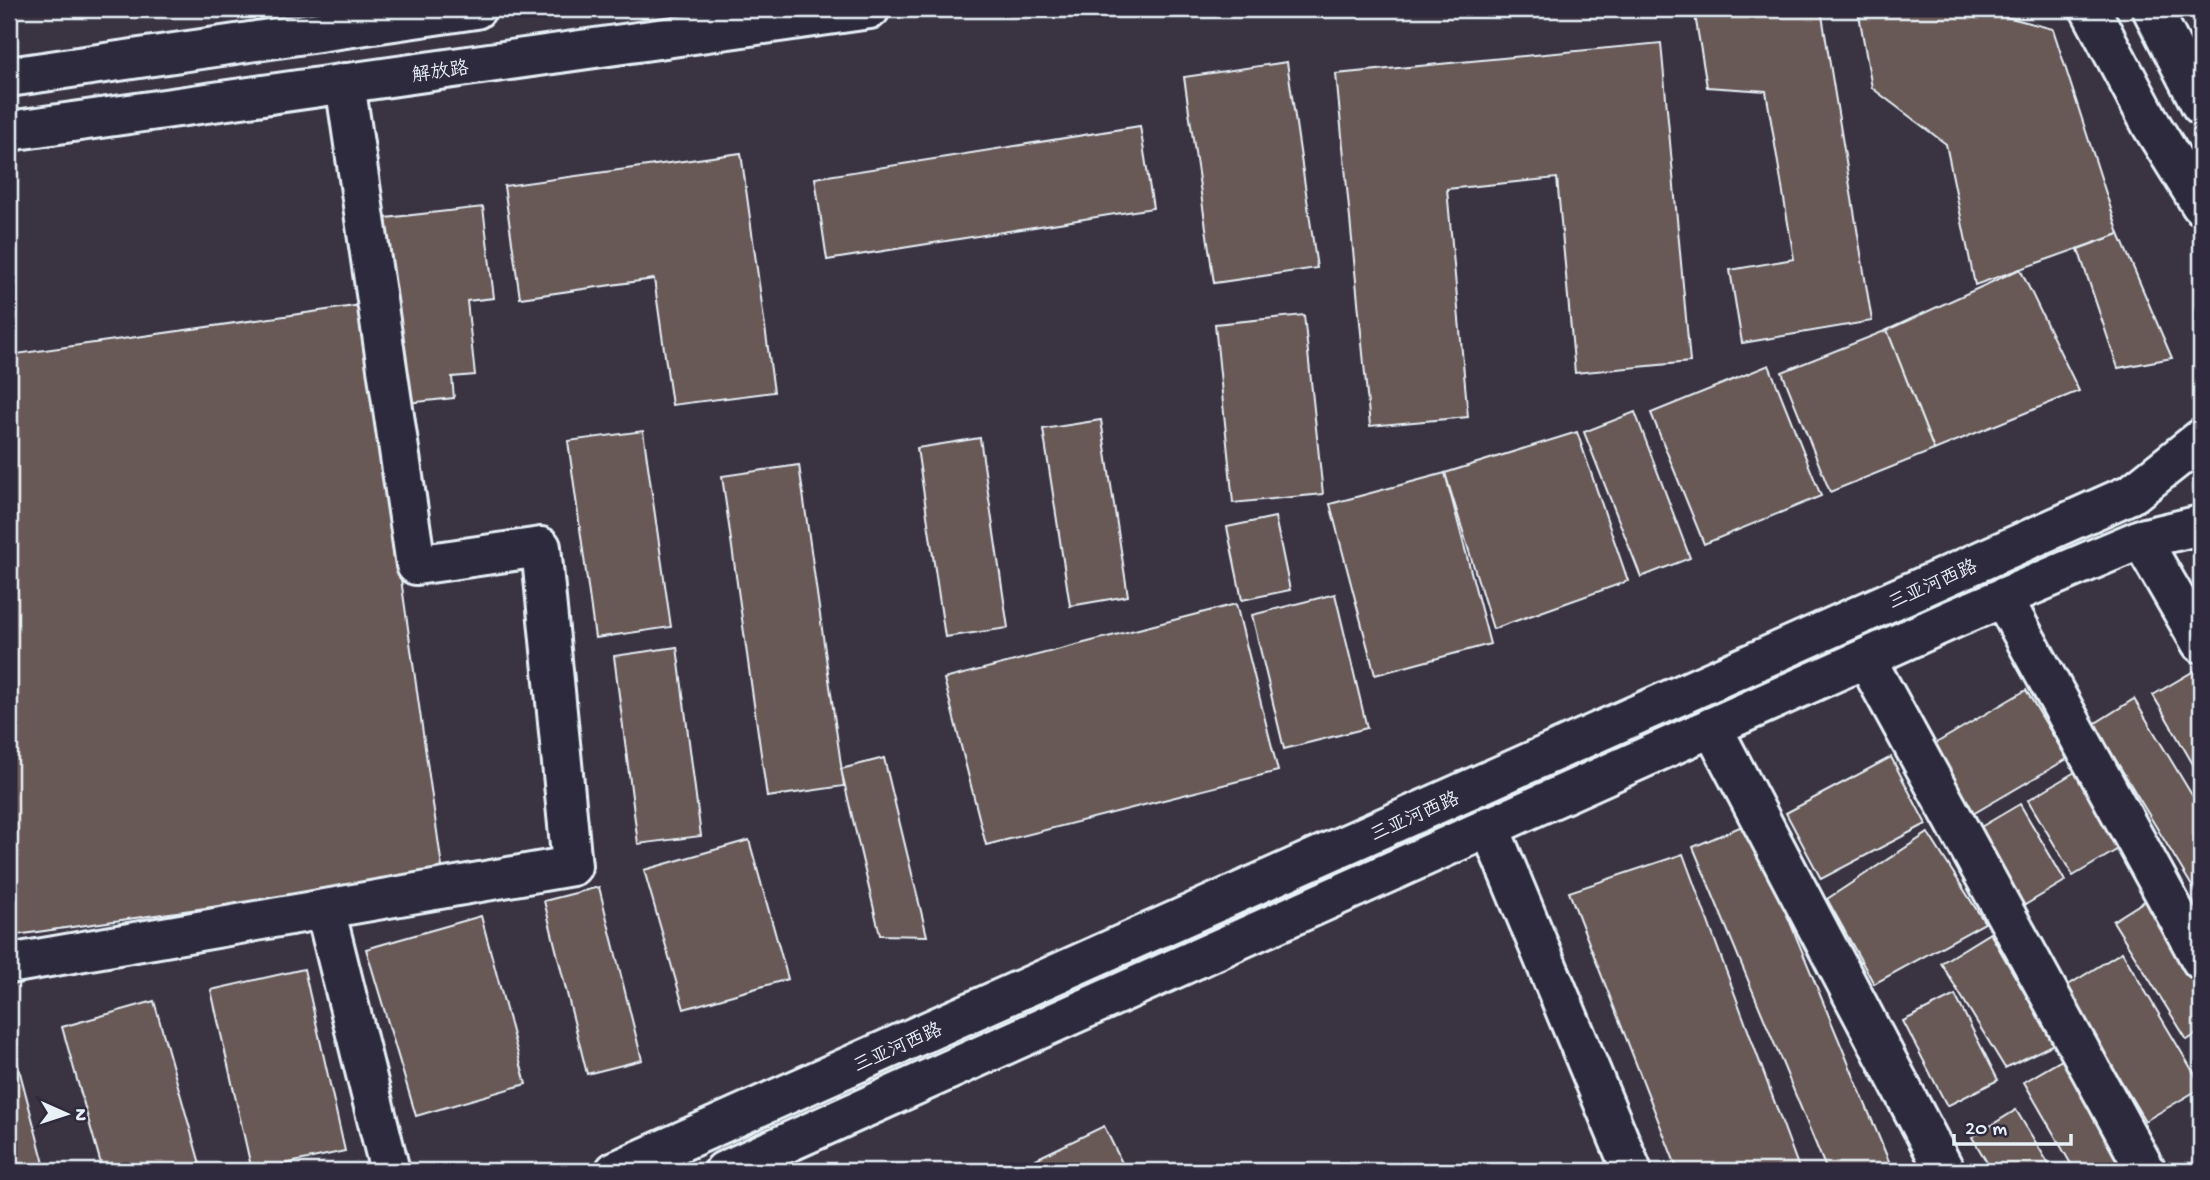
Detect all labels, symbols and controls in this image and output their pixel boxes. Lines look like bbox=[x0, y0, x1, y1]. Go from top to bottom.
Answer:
street label: 解放路 bbox=[411, 57, 470, 89]
street label: 三亚河西路 bbox=[1885, 555, 1982, 616]
street label: 三亚河西路 bbox=[1367, 787, 1464, 848]
street label: 三亚河西路 bbox=[850, 1018, 947, 1079]
north arrow bbox=[32, 1078, 102, 1148]
scale bar bbox=[1954, 1103, 2072, 1147]
text: N bbox=[68, 1108, 91, 1122]
text: 20 m bbox=[1965, 1118, 2007, 1143]

